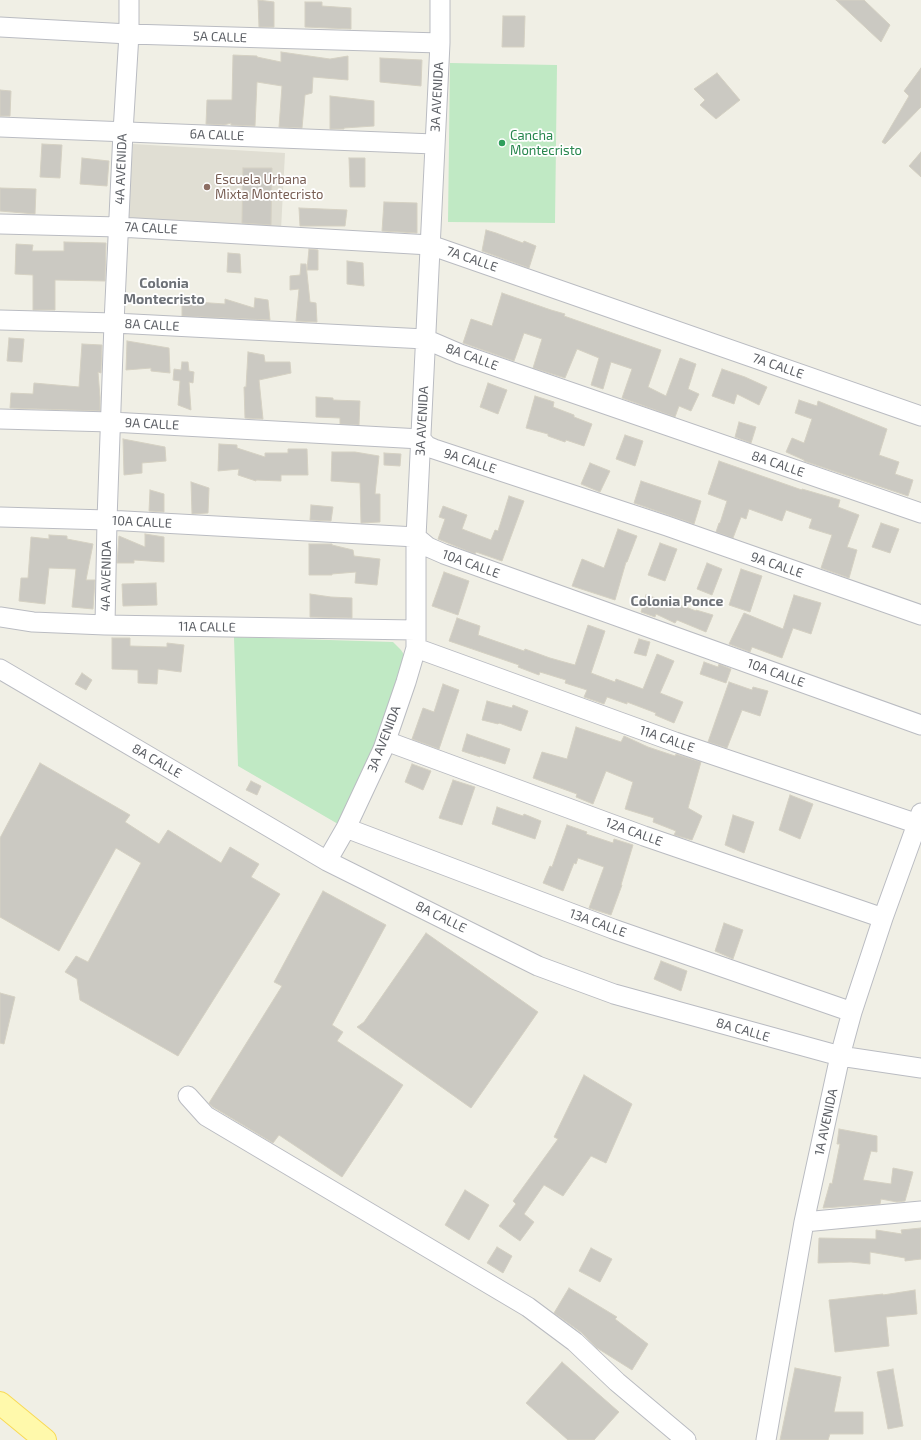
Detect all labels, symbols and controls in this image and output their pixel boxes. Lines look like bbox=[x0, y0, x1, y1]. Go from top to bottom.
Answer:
street label: 5A CALLE bbox=[193, 28, 247, 46]
street label: 3A AVENIDA bbox=[427, 61, 447, 133]
street label: 6A CALLE bbox=[189, 126, 245, 144]
place label: Cancha Montecristo bbox=[510, 128, 582, 159]
street label: 4A AVENIDA bbox=[112, 133, 130, 205]
marker: Cancha Montecristo bbox=[497, 138, 507, 148]
place label: Escuela Urbana Mixta Montecristo bbox=[215, 172, 323, 203]
marker: Escuela Urbana Mixta Montecristo bbox=[202, 182, 212, 192]
street label: 7A CALLE bbox=[124, 219, 178, 237]
street label: 7A CALLE bbox=[444, 243, 500, 275]
district label: Colonia Montecristo bbox=[123, 275, 205, 308]
street label: 8A CALLE bbox=[124, 316, 180, 334]
street label: 8A CALLE bbox=[443, 340, 501, 374]
street label: 7A CALLE bbox=[750, 350, 806, 382]
street label: 3A AVENIDA bbox=[412, 385, 432, 457]
street label: 9A CALLE bbox=[124, 415, 180, 433]
street label: 9A CALLE bbox=[442, 445, 498, 477]
street label: 8A CALLE bbox=[749, 448, 807, 480]
street label: 10A CALLE bbox=[112, 513, 172, 531]
street label: 4A AVENIDA bbox=[98, 540, 114, 612]
street label: 10A CALLE bbox=[440, 546, 502, 582]
street label: 9A CALLE bbox=[749, 549, 805, 581]
district label: Colonia Ponce bbox=[631, 593, 723, 609]
street label: 11A CALLE bbox=[178, 619, 236, 635]
street label: 10A CALLE bbox=[745, 655, 807, 691]
street label: 3A AVENIDA bbox=[364, 703, 404, 775]
street label: 11A CALLE bbox=[637, 722, 697, 756]
street label: 8A CALLE bbox=[129, 740, 185, 782]
street label: 12A CALLE bbox=[603, 814, 665, 850]
street label: 8A CALLE bbox=[413, 898, 469, 936]
street label: 13A CALLE bbox=[567, 905, 629, 941]
street label: 8A CALLE bbox=[714, 1015, 772, 1045]
street label: 1A AVENIDA bbox=[811, 1087, 841, 1157]

